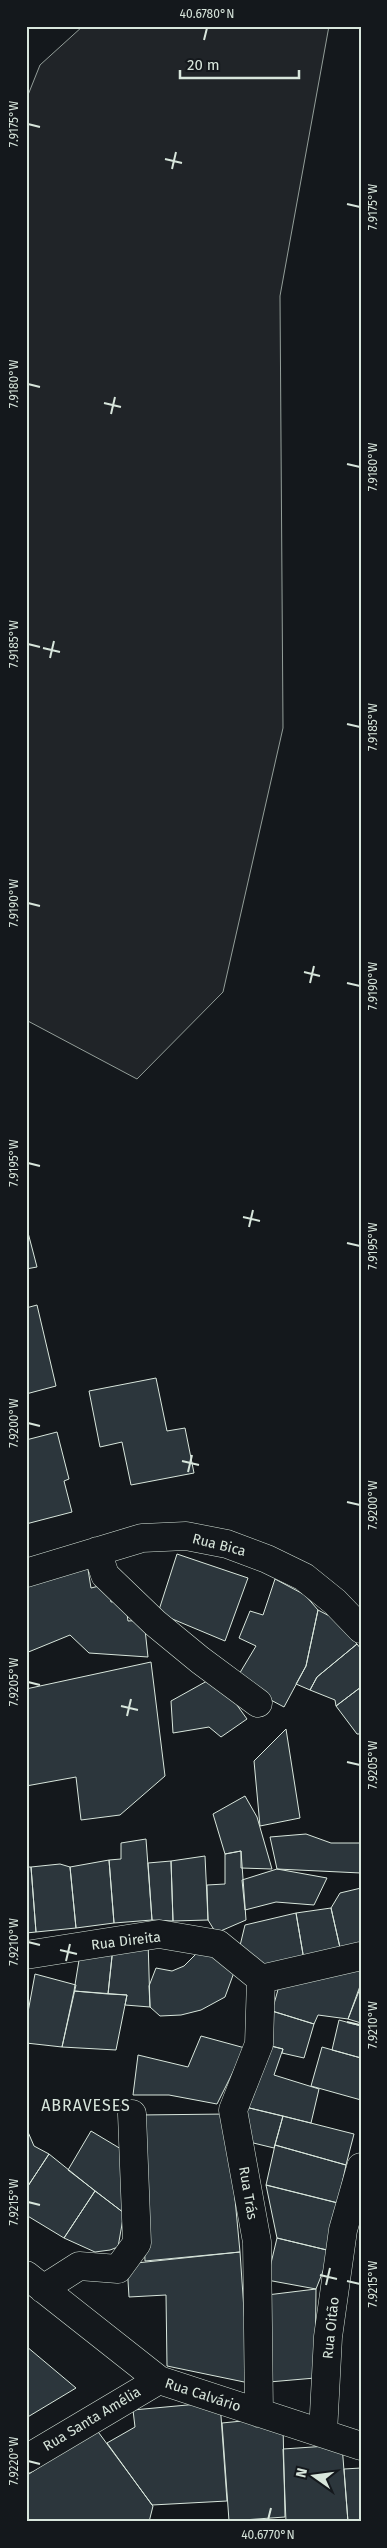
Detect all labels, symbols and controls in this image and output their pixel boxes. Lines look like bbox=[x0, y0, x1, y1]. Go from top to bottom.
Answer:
text: 40.6780°N bbox=[180, 7, 234, 21]
scale bar bbox=[180, 48, 298, 80]
text: 20 m bbox=[187, 56, 220, 74]
text: 7.9175°W bbox=[7, 101, 21, 147]
text: 7.9175°W bbox=[366, 184, 380, 230]
text: 7.9180°W bbox=[7, 360, 21, 408]
text: 7.9180°W bbox=[366, 443, 380, 491]
text: 7.9185°W bbox=[7, 620, 21, 668]
text: 7.9185°W bbox=[366, 703, 380, 751]
text: 7.9190°W bbox=[7, 879, 21, 927]
text: 7.9190°W bbox=[366, 962, 380, 1010]
text: 7.9195°W bbox=[7, 1139, 21, 1187]
text: 7.9195°W bbox=[366, 1222, 380, 1270]
text: 7.9200°W bbox=[7, 1398, 21, 1448]
text: 7.9200°W bbox=[366, 1480, 380, 1530]
street label: Rua Bica bbox=[190, 1530, 248, 1560]
text: 7.9205°W bbox=[7, 1658, 21, 1706]
text: 7.9205°W bbox=[366, 1741, 380, 1789]
text: 7.9210°W bbox=[7, 1918, 21, 1966]
street label: Rua Direita bbox=[90, 1928, 162, 1954]
text: 7.9210°W bbox=[366, 2001, 380, 2049]
district label: ABRAVESES bbox=[41, 2096, 131, 2115]
street label: Rua Trás bbox=[235, 2165, 261, 2221]
text: 7.9215°W bbox=[7, 2178, 21, 2225]
text: 7.9215°W bbox=[366, 2260, 380, 2307]
street label: Rua Oitão bbox=[319, 2296, 343, 2360]
street label: Rua Calvário bbox=[163, 2375, 243, 2415]
street label: Rua Santa Amélia bbox=[40, 2383, 144, 2455]
text: 7.9220°W bbox=[7, 2437, 21, 2485]
north arrow bbox=[290, 2450, 340, 2500]
text: N bbox=[292, 2466, 311, 2480]
text: 40.6770°N bbox=[241, 2528, 295, 2542]

